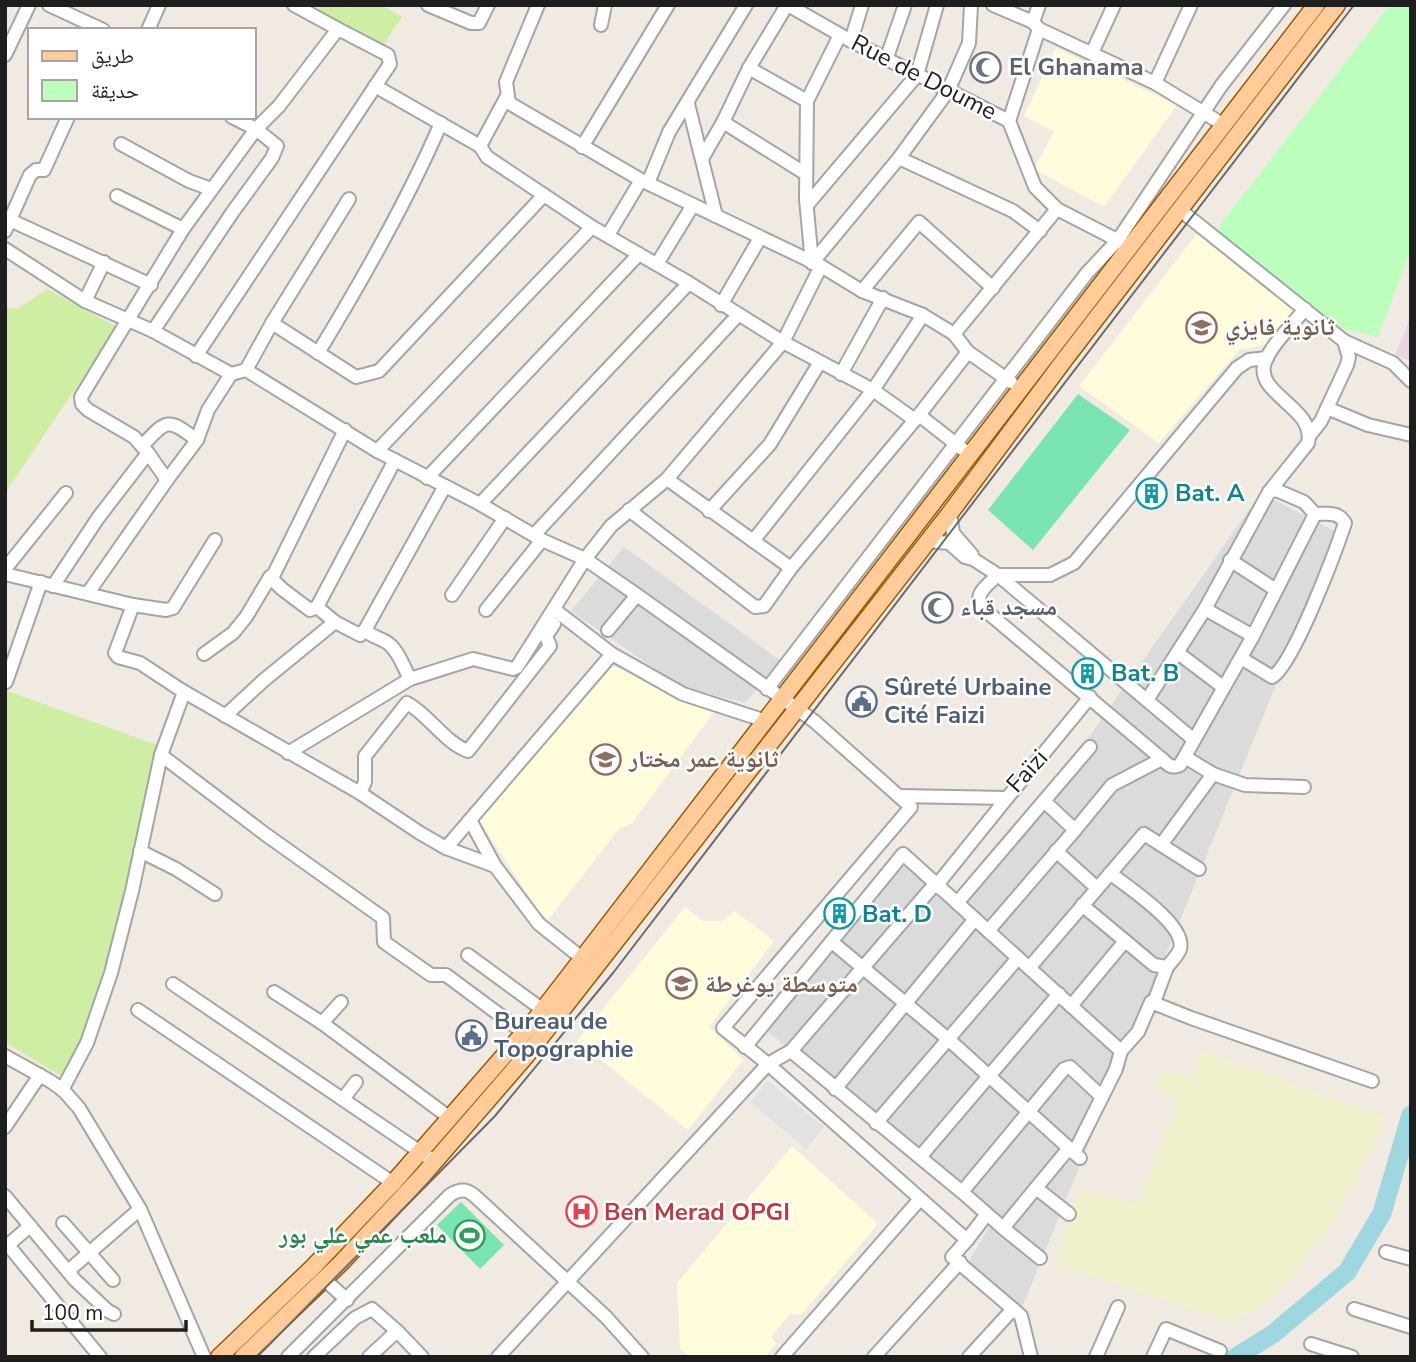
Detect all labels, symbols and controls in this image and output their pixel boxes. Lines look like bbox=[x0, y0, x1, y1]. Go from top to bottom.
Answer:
street label: Rue de Doume bbox=[846, 27, 1002, 127]
legend bbox=[28, 28, 256, 119]
text: طريق bbox=[91, 42, 134, 70]
mosque icon: El Ghanama bbox=[969, 50, 1003, 84]
place label: El Ghanama bbox=[1009, 51, 1144, 83]
text: حديقة bbox=[91, 77, 139, 105]
school or university icon: ثانوية فايزي bbox=[1185, 310, 1219, 344]
place label: ثانوية فايزي bbox=[1225, 311, 1335, 346]
building icon: Bat. A bbox=[1135, 476, 1169, 510]
place label: Bat. A bbox=[1175, 477, 1245, 509]
mosque icon: مسجد قباء bbox=[920, 590, 954, 624]
place label: مسجد قباء bbox=[960, 591, 1057, 623]
building icon: Bat. B bbox=[1071, 656, 1105, 690]
place label: Bat. B bbox=[1111, 657, 1179, 689]
place label: Sûreté Urbaine Cité Faizi bbox=[884, 671, 1052, 731]
public building icon: Sûreté Urbaine Cité Faizi bbox=[844, 684, 878, 718]
school or university icon: ثانوية عمر مختار bbox=[589, 742, 623, 776]
place label: ثانوية عمر مختار bbox=[628, 743, 779, 775]
street label: Faïzi bbox=[999, 743, 1055, 799]
building icon: Bat. D bbox=[822, 897, 856, 931]
place label: Bat. D bbox=[862, 898, 932, 930]
school or university icon: متوسطة يوغرطة bbox=[665, 967, 699, 1001]
place label: متوسطة يوغرطة bbox=[705, 968, 858, 1000]
place label: Bureau de Topographie bbox=[494, 1005, 634, 1065]
public building icon: Bureau de Topographie bbox=[454, 1018, 488, 1052]
hospital icon: Ben Merad OPGI bbox=[564, 1195, 598, 1229]
place label: Ben Merad OPGI bbox=[604, 1196, 790, 1228]
sports icon: ملعب عمي علي بور bbox=[453, 1218, 487, 1252]
place label: ملعب عمي علي بور bbox=[278, 1219, 447, 1254]
scale bar bbox=[32, 1288, 186, 1332]
text: 100 m bbox=[42, 1299, 103, 1327]

